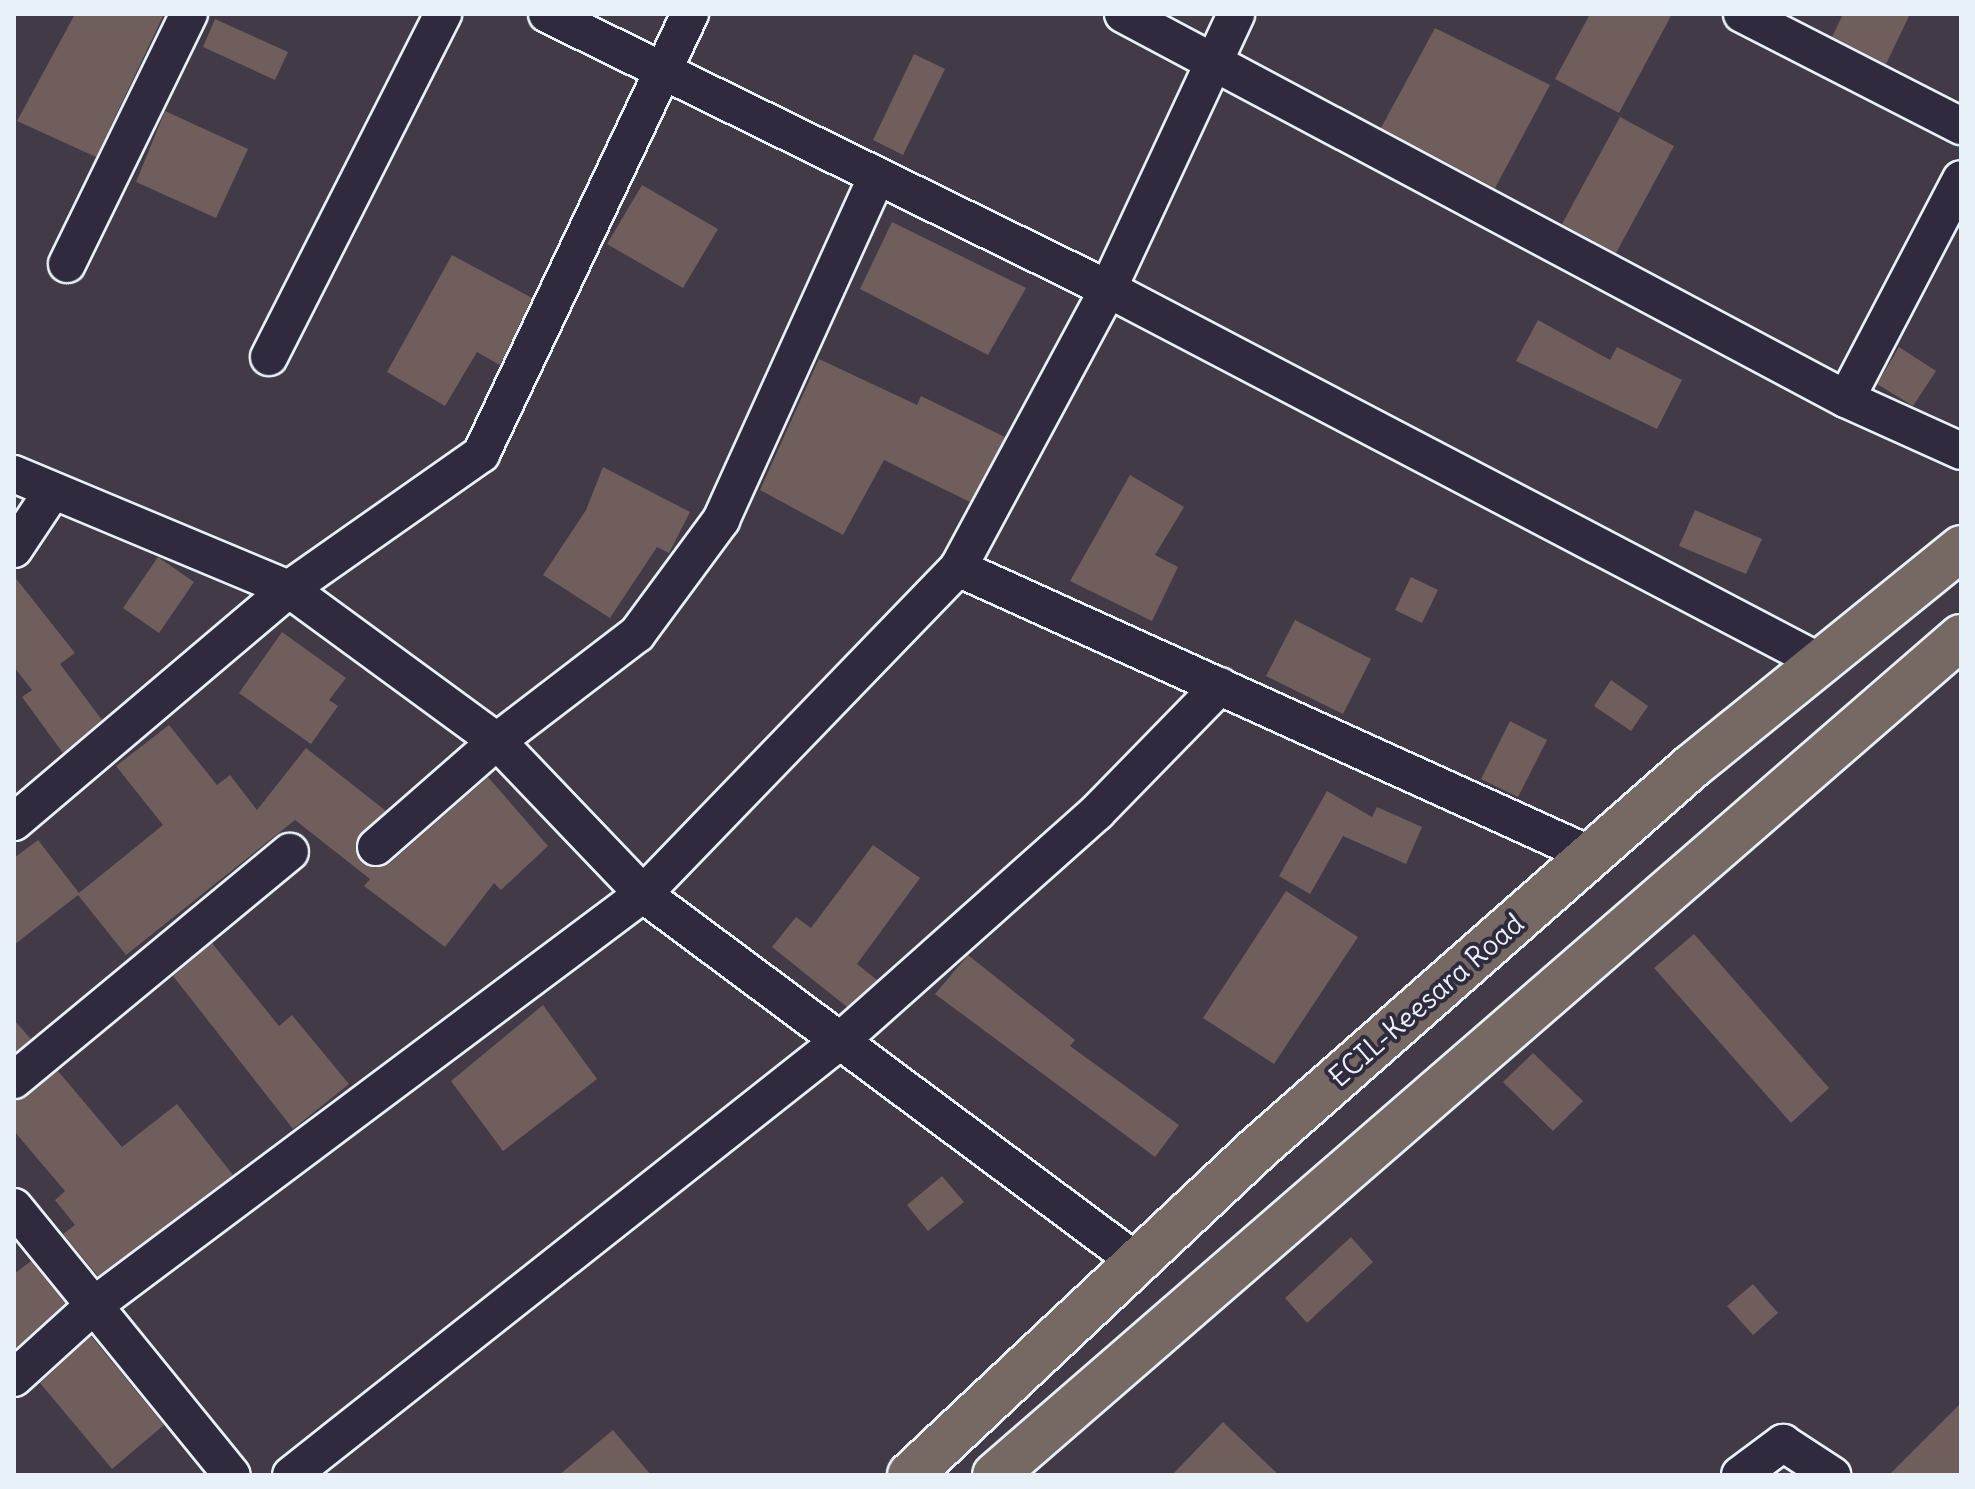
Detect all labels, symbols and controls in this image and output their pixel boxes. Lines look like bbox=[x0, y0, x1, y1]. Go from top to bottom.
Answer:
street label: ECIL-Keesara Road bbox=[1322, 906, 1530, 1094]

